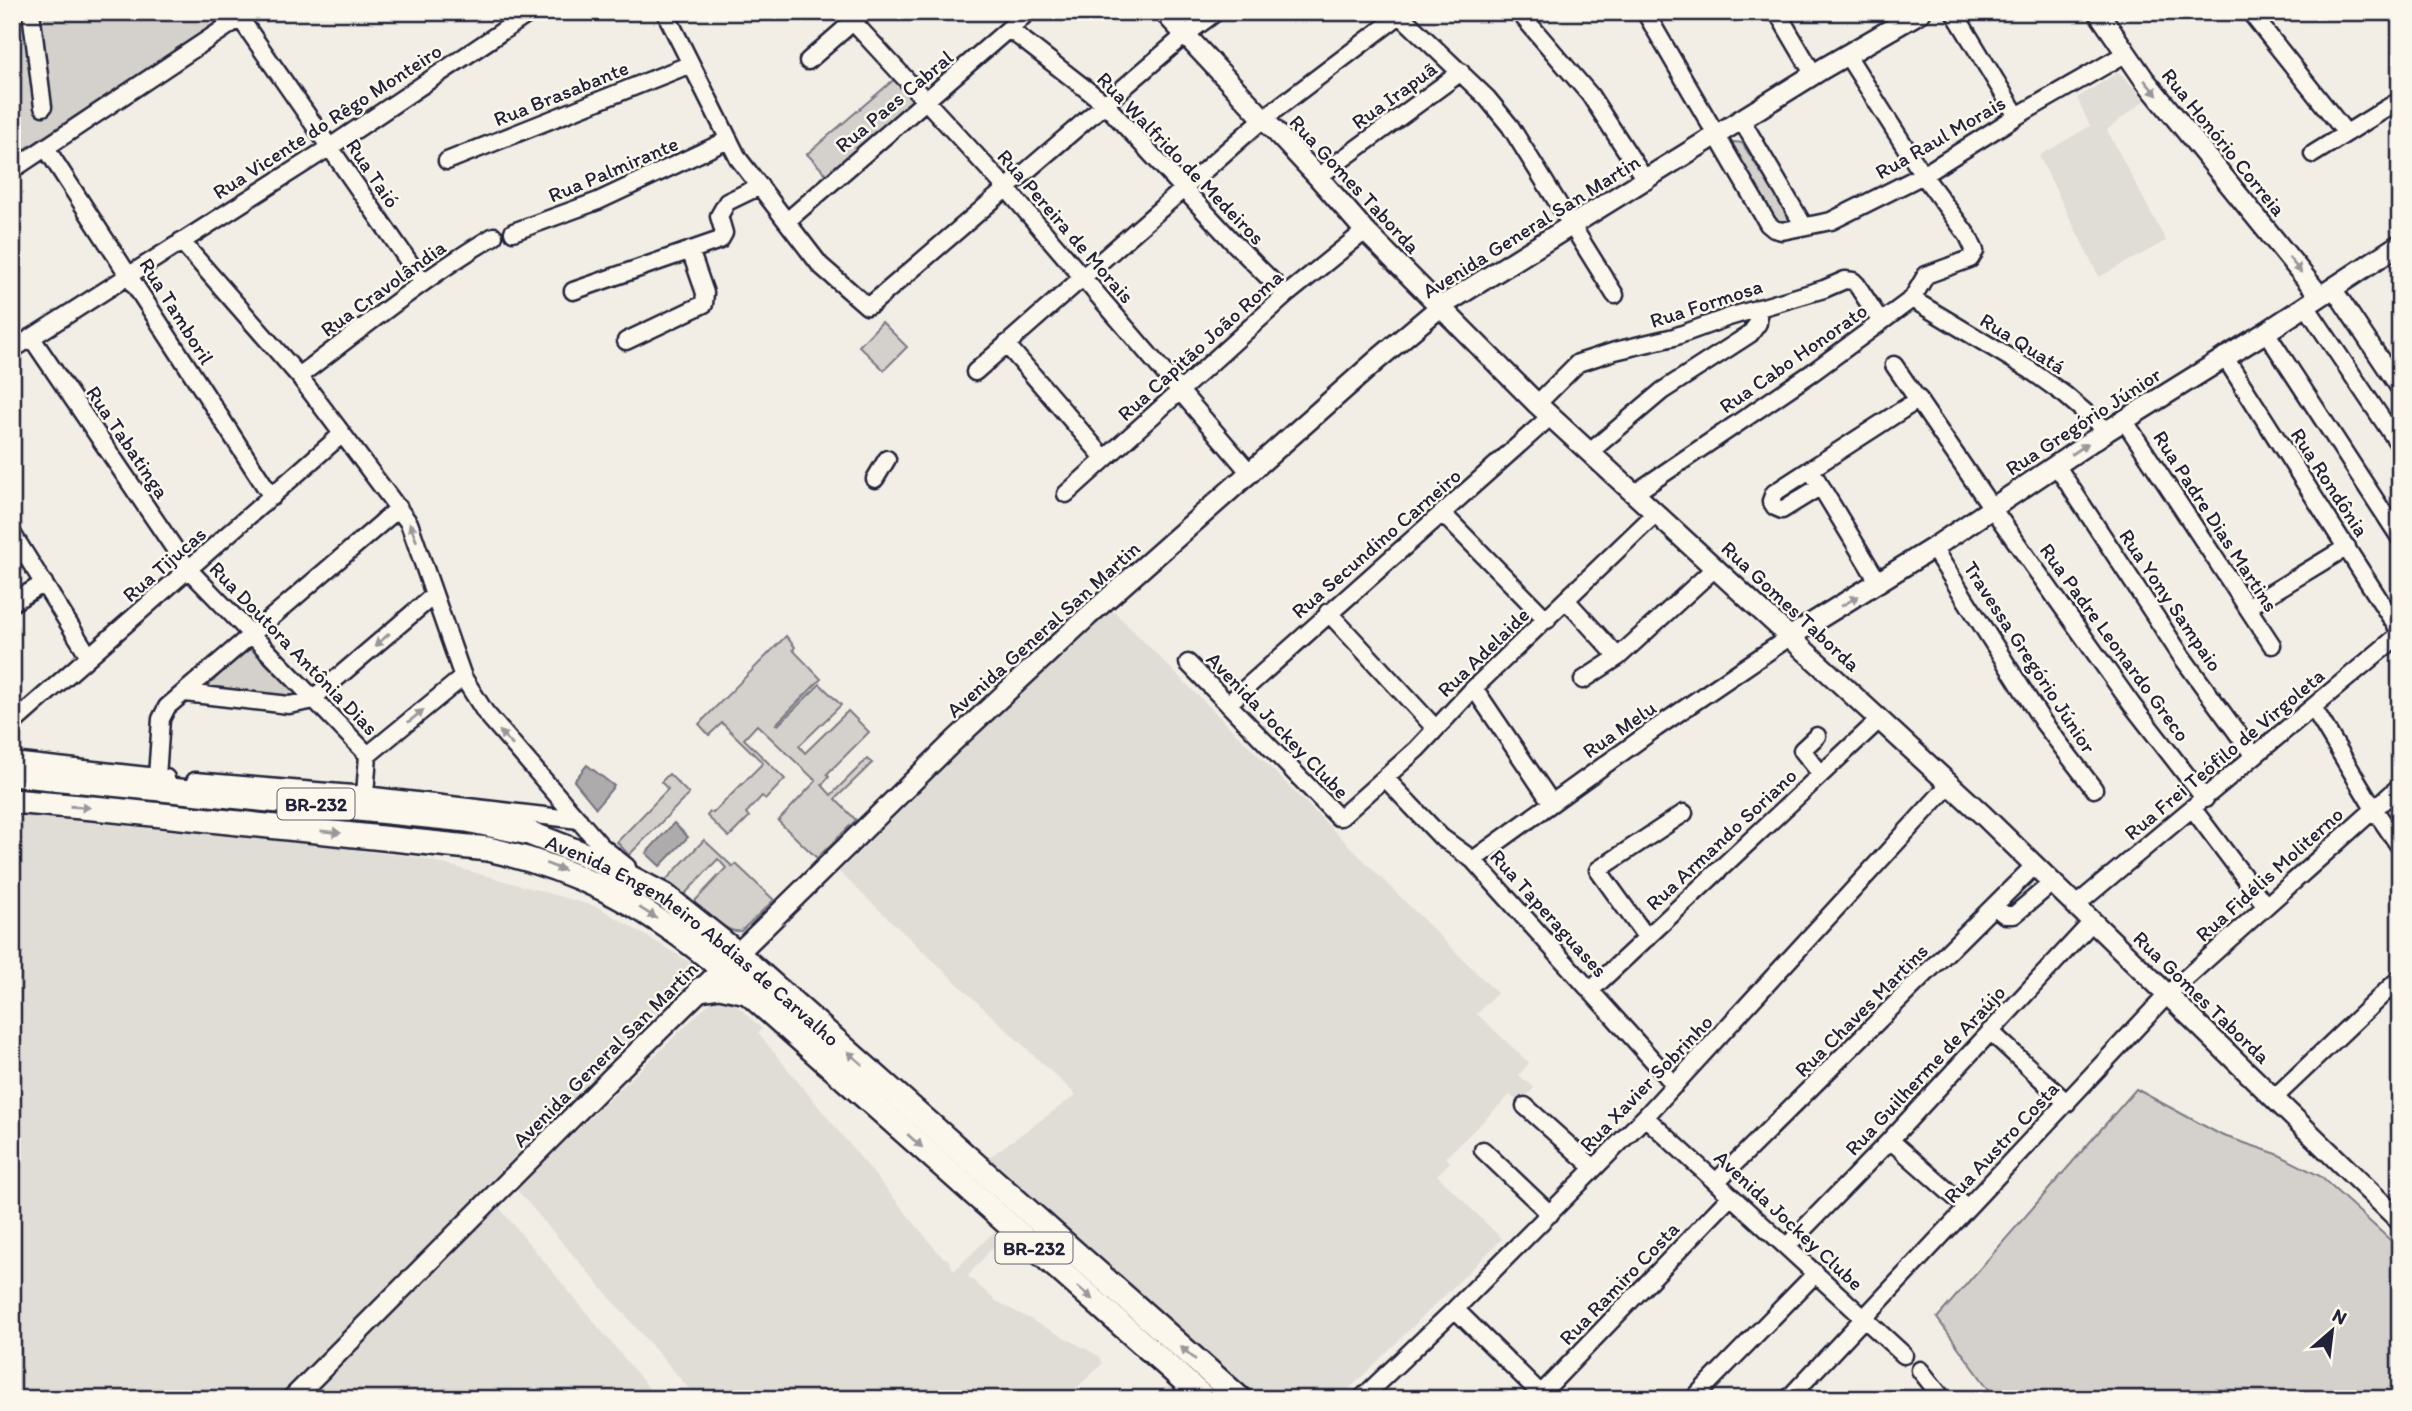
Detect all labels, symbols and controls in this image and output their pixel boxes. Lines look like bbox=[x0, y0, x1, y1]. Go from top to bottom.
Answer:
street label: Rua Vicente do Rêgo Monteiro bbox=[208, 38, 446, 204]
street label: Rua Paes Cabral bbox=[830, 44, 958, 158]
street label: Rua Brasabante bbox=[490, 55, 632, 131]
street label: Rua Irapuã bbox=[1346, 56, 1442, 134]
street label: Rua Honório Correia bbox=[2157, 63, 2291, 221]
street label: Rua Walfrido de Medeiros bbox=[1092, 66, 1270, 250]
one-way arrow bbox=[2144, 79, 2159, 97]
street label: Rua Raul Morais bbox=[1870, 90, 2010, 184]
street label: Rua Gomes Taborda bbox=[1284, 109, 1426, 259]
street label: Rua Palmirante bbox=[544, 130, 682, 208]
street label: Rua Taió bbox=[341, 134, 405, 212]
street label: Rua Pereira de Morais bbox=[992, 144, 1140, 308]
street label: Avenida General San Martin bbox=[1418, 149, 1645, 303]
street label: Rua Cravolândia bbox=[315, 234, 451, 342]
street label: Rua Tamboril bbox=[134, 253, 220, 369]
one-way arrow bbox=[2287, 256, 2302, 273]
street label: Rua Capitão João Roma bbox=[1112, 264, 1288, 426]
street label: Rua Formosa bbox=[1647, 273, 1765, 333]
street label: Rua Cabo Honorato bbox=[1714, 298, 1872, 418]
street label: Rua Quatá bbox=[1976, 307, 2070, 379]
street label: Rua Gregório Júnior bbox=[2001, 361, 2166, 481]
street label: Rua Tabatinga bbox=[81, 381, 175, 503]
street label: Rua Rondônia bbox=[2286, 423, 2374, 541]
street label: Rua Padre Dias Martins bbox=[2148, 426, 2284, 616]
one-way arrow bbox=[2071, 443, 2090, 456]
street label: Rua Secundino Carneiro bbox=[1286, 462, 1466, 624]
street label: Rua Tijucas bbox=[117, 521, 211, 607]
one-way arrow bbox=[407, 522, 418, 543]
street label: Rua Yony Sampaio bbox=[2114, 524, 2228, 676]
street label: Avenida General San Martin bbox=[941, 535, 1145, 723]
street label: Rua Gomes Taborda bbox=[1716, 535, 1866, 677]
street label: Rua Padre Leonardo Greco bbox=[2035, 538, 2195, 746]
street label: Rua Doutora Antônia Dias bbox=[204, 556, 384, 740]
street label: Travessa Gregório Júnior bbox=[1959, 556, 2102, 758]
one-way arrow bbox=[1840, 594, 1859, 607]
street label: Rua Adelaide bbox=[1432, 602, 1534, 702]
one-way arrow bbox=[373, 632, 391, 648]
street label: Avenida Jockey Clube bbox=[1202, 646, 1354, 804]
street label: Rua Frei Teófilo de Virgoleta bbox=[2119, 663, 2329, 845]
street label: Rua Melu bbox=[1577, 694, 1661, 763]
one-way arrow bbox=[406, 708, 424, 723]
one-way arrow bbox=[499, 729, 514, 746]
street label: Rua Armando Soriano bbox=[1640, 763, 1802, 915]
road number: BR-232 bbox=[278, 789, 354, 820]
street label: Rua Fidélis Moliterno bbox=[2190, 801, 2348, 947]
one-way arrow bbox=[69, 802, 91, 813]
one-way arrow bbox=[320, 827, 342, 838]
street label: Avenida Engenheiro Abdias de Carvalho bbox=[542, 828, 845, 1051]
street label: Rua Taperaguases bbox=[1485, 844, 1613, 982]
one-way arrow bbox=[544, 862, 565, 873]
one-way arrow bbox=[638, 907, 658, 920]
street label: Rua Gomes Taborda bbox=[2128, 925, 2276, 1069]
street label: Rua Chaves Martins bbox=[1789, 938, 1933, 1082]
street label: Avenida General San Martin bbox=[507, 956, 703, 1152]
street label: Rua Guilherme de Araújo bbox=[1839, 980, 2011, 1160]
street label: Rua Xavier Sobrinho bbox=[1574, 1009, 1718, 1157]
one-way arrow bbox=[847, 1051, 864, 1066]
street label: Rua Austro Costa bbox=[1938, 1076, 2064, 1208]
one-way arrow bbox=[906, 1133, 923, 1149]
street label: Avenida Jockey Clube bbox=[1709, 1145, 1869, 1295]
street label: Rua Ramiro Costa bbox=[1554, 1216, 1684, 1350]
road number: BR-232 bbox=[996, 1232, 1072, 1264]
one-way arrow bbox=[1076, 1285, 1094, 1301]
north arrow bbox=[2296, 1296, 2366, 1366]
text: N bbox=[2329, 1303, 2351, 1330]
one-way arrow bbox=[1180, 1346, 1197, 1362]

